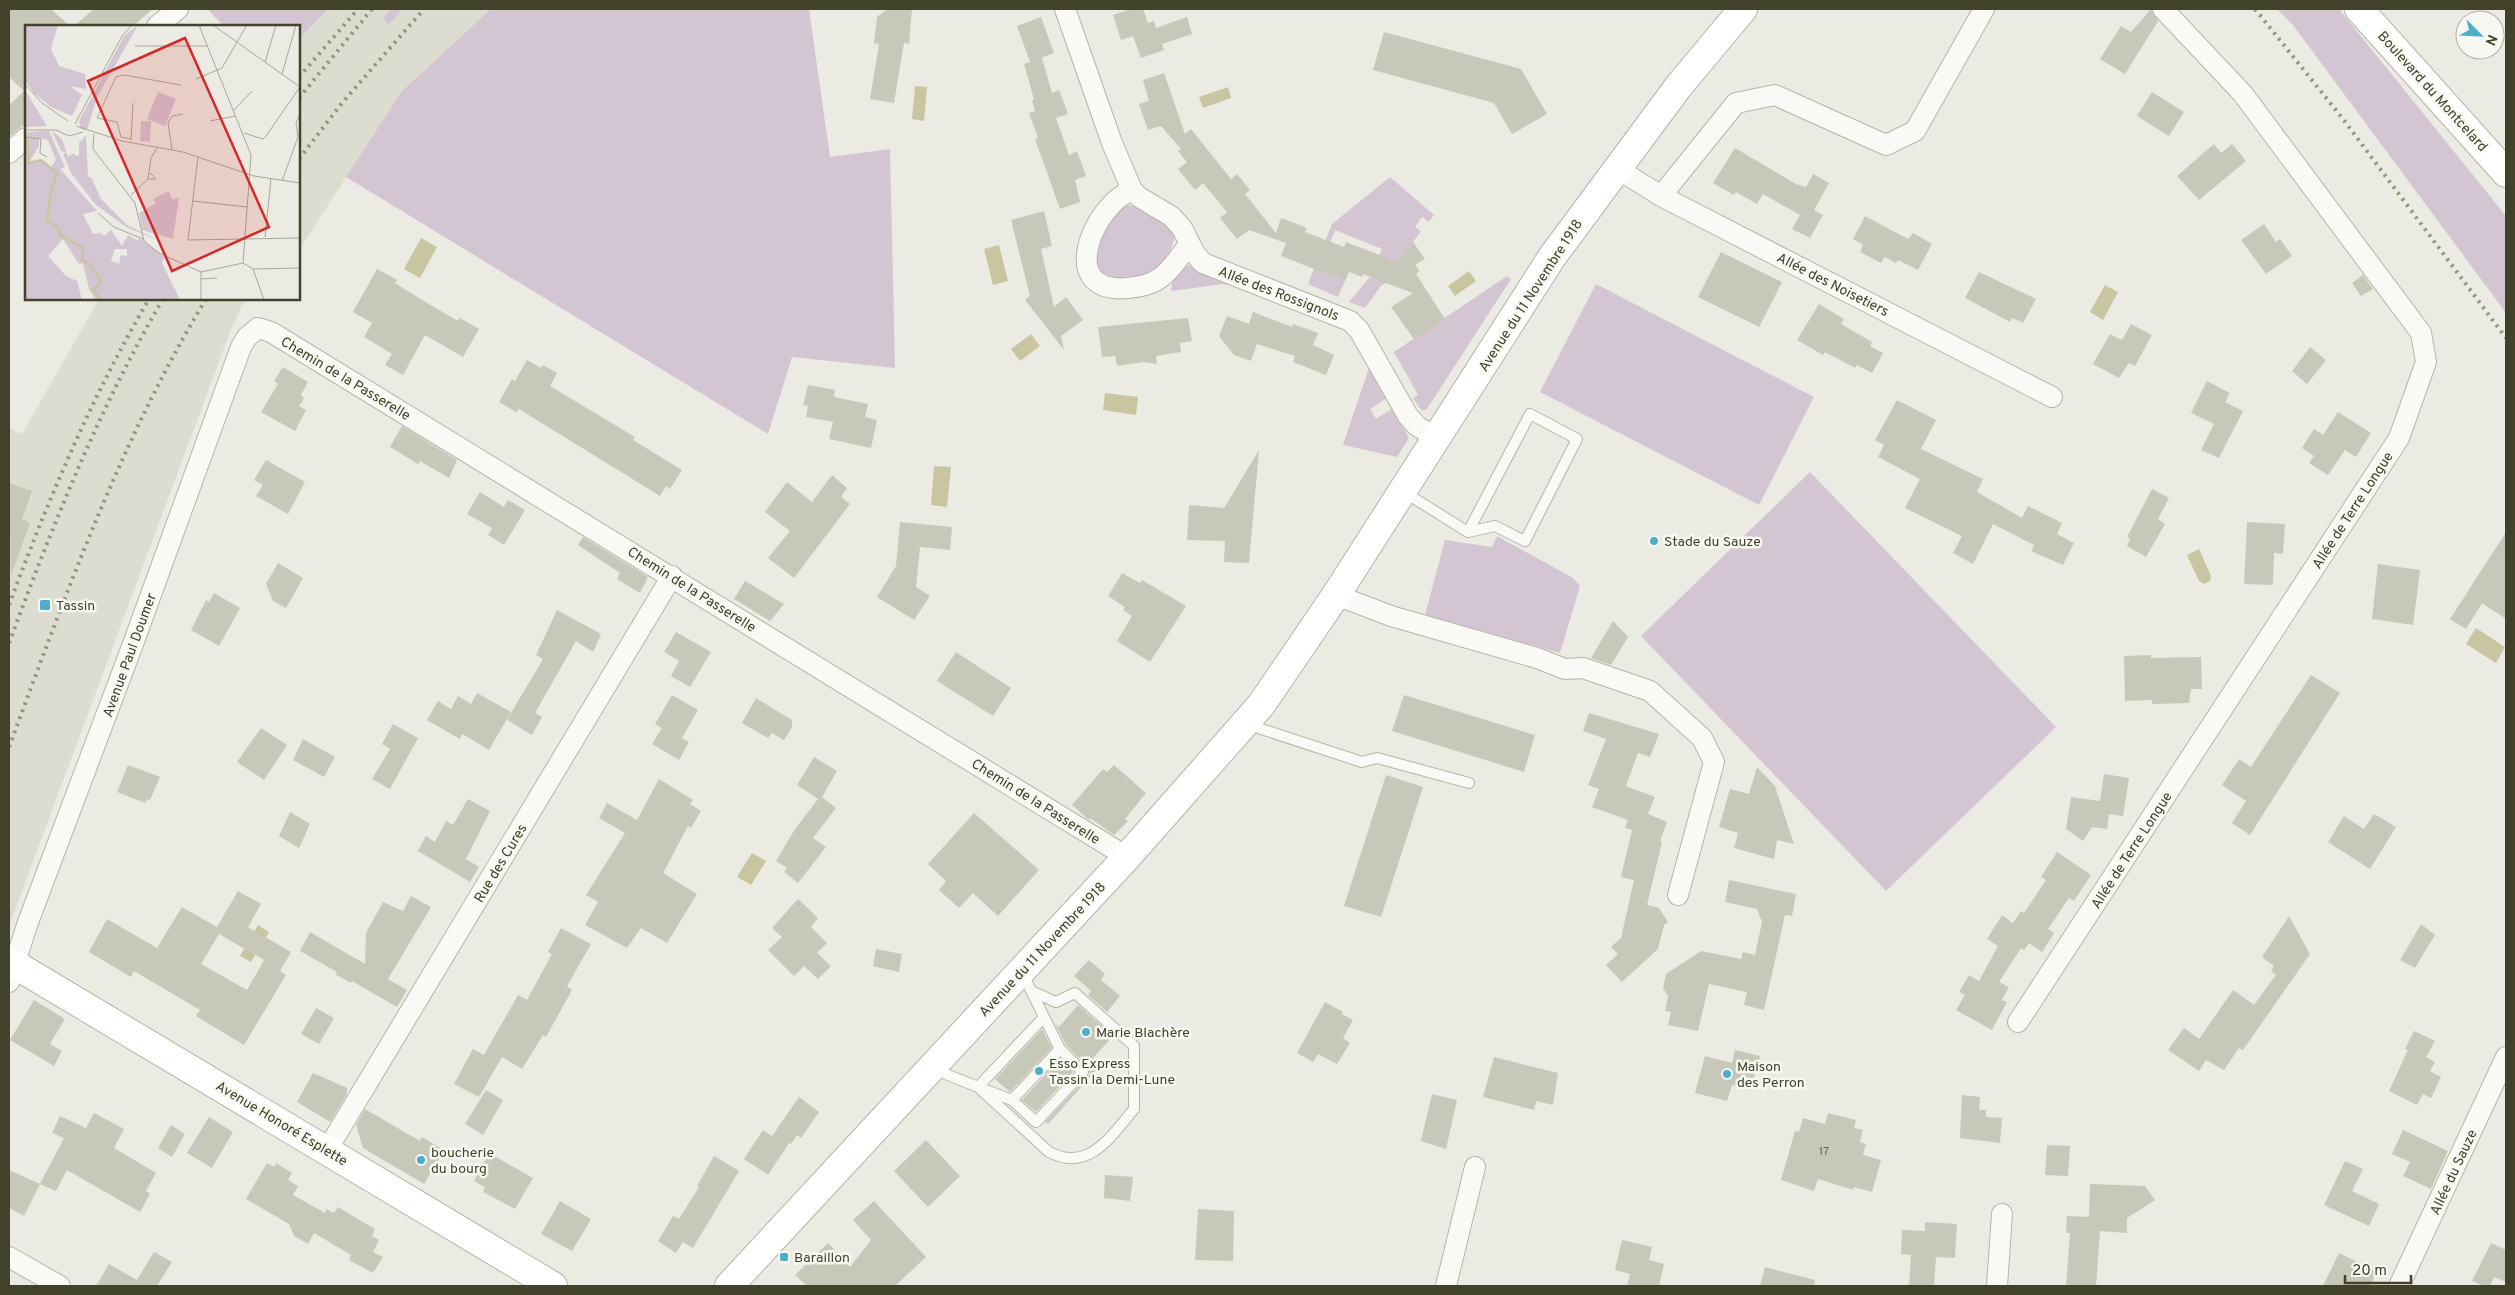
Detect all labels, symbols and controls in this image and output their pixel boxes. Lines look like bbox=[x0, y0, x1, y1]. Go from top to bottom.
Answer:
north arrow bbox=[2455, 10, 2505, 60]
inset map bbox=[25, 25, 300, 300]
street label: Boulevard du Montcelard bbox=[2373, 28, 2491, 156]
text: N bbox=[2481, 32, 2500, 48]
street label: Avenue du 11 Novembre 1918 bbox=[1476, 216, 1587, 375]
street label: Allée des Noisetiers bbox=[1773, 250, 1891, 321]
street label: Allée des Rossignols bbox=[1216, 264, 1341, 325]
street label: Chemin de la Passerelle bbox=[277, 334, 413, 425]
street label: Allée de Terre Longue bbox=[2309, 449, 2397, 573]
place label: Stade du Sauze bbox=[1664, 534, 1761, 551]
marker: Stade du Sauze bbox=[1648, 535, 1660, 547]
street label: Chemin de la Passerelle bbox=[624, 544, 759, 637]
street label: Avenue Paul Doumer bbox=[100, 590, 161, 720]
marker: Tassin bbox=[38, 598, 52, 612]
place label: Tassin bbox=[56, 598, 95, 615]
street label: Chemin de la Passerelle bbox=[968, 756, 1103, 849]
street label: Allée de Terre Longue bbox=[2088, 789, 2176, 913]
street label: Rue des Cures bbox=[471, 821, 531, 906]
street label: Avenue du 11 Novembre 1918 bbox=[976, 879, 1110, 1021]
place label: Marie Blachère bbox=[1096, 1025, 1190, 1042]
marker: Marie Blachère bbox=[1080, 1026, 1092, 1038]
place label: Esso Express Tassin la Demi-Lune bbox=[1049, 1056, 1175, 1089]
place label: Maison des Perron bbox=[1737, 1059, 1805, 1092]
marker: Esso Express Tassin la Demi-Lune bbox=[1033, 1065, 1045, 1077]
marker: Maison des Perron bbox=[1721, 1068, 1733, 1080]
street label: Avenue Honoré Esplette bbox=[212, 1078, 350, 1170]
street label: Allée du Sauze bbox=[2427, 1127, 2482, 1218]
place label: boucherie du bourg bbox=[431, 1145, 494, 1178]
house number: 17 bbox=[1819, 1145, 1829, 1159]
marker: boucherie du bourg bbox=[415, 1154, 427, 1166]
place label: Baraillon bbox=[794, 1250, 850, 1267]
marker: Baraillon bbox=[778, 1251, 790, 1263]
scale bar bbox=[2345, 1252, 2411, 1284]
text: 20 m bbox=[2352, 1262, 2387, 1281]

